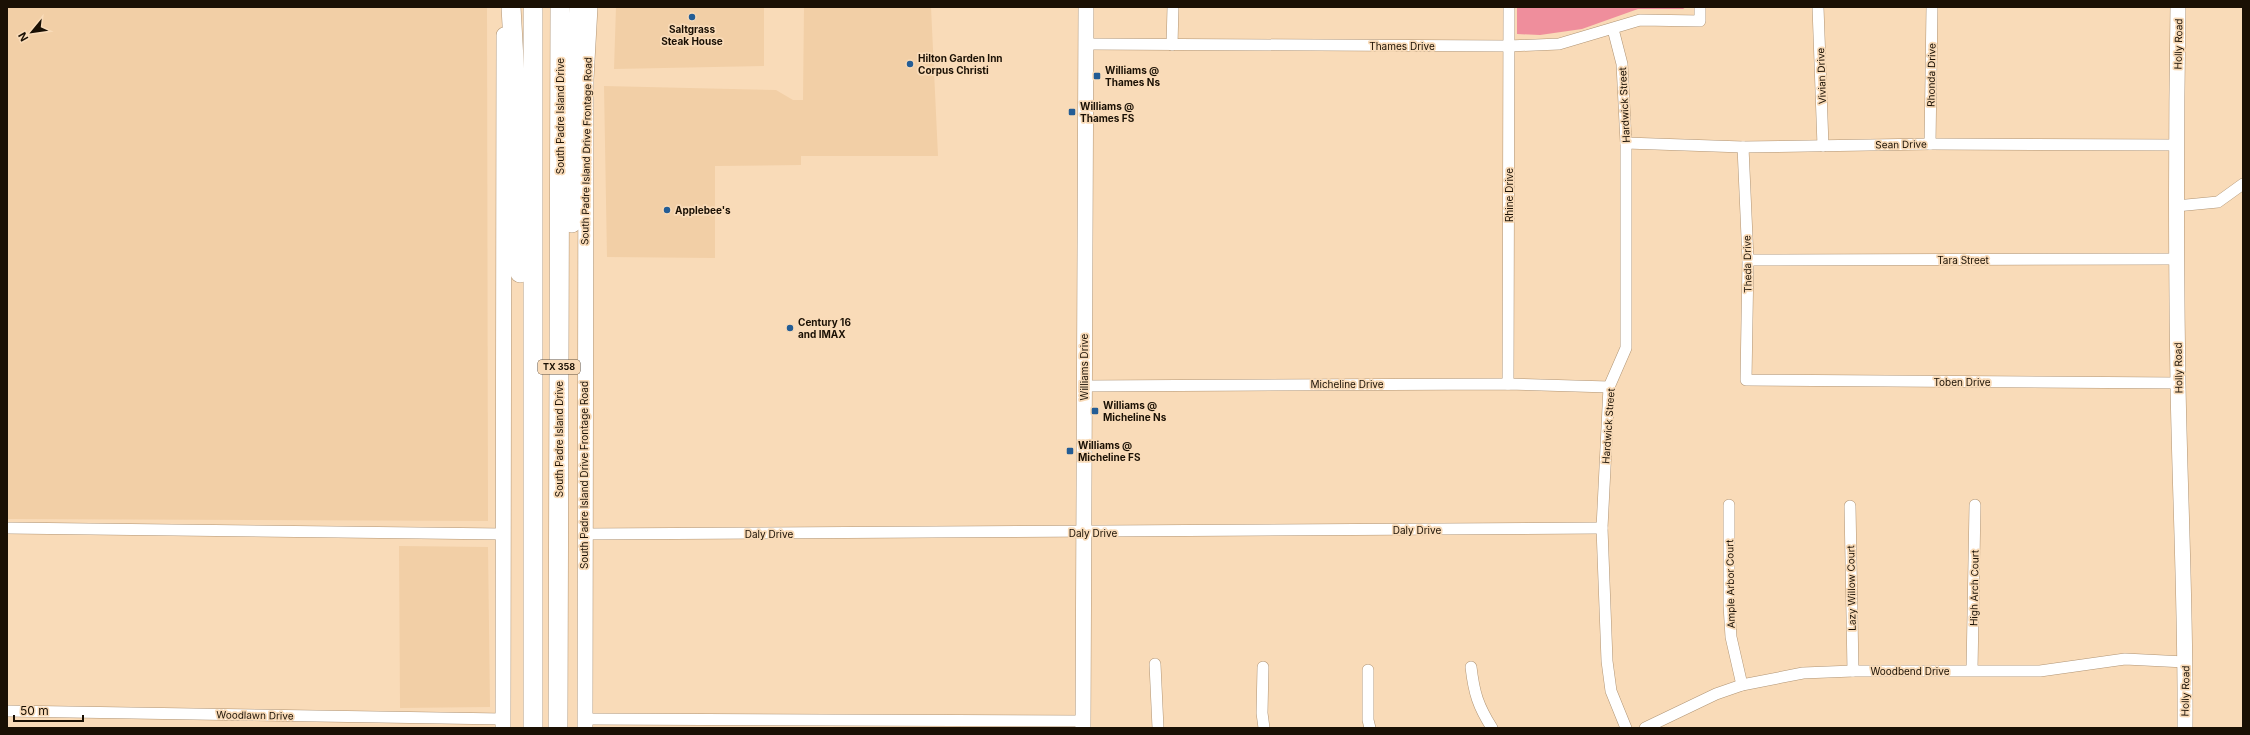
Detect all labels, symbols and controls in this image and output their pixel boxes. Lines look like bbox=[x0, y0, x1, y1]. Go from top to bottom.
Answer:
north arrow bbox=[12, 12, 52, 52]
marker: Saltgrass Steak House bbox=[687, 12, 697, 22]
street label: Holly Road bbox=[2172, 18, 2184, 70]
place label: Saltgrass Steak House bbox=[661, 23, 723, 47]
text: N bbox=[15, 30, 31, 44]
street label: Thames Drive bbox=[1369, 40, 1435, 52]
street label: Rhonda Drive bbox=[1924, 43, 1938, 107]
street label: Vivian Drive bbox=[1814, 47, 1828, 104]
place label: Hilton Garden Inn Corpus Christi bbox=[918, 52, 1003, 76]
street label: South Padre Island Drive Frontage Road bbox=[578, 57, 594, 245]
street label: South Padre Island Drive bbox=[554, 58, 566, 174]
marker: Hilton Garden Inn Corpus Christi bbox=[905, 59, 915, 69]
place label: Williams @ Thames Ns bbox=[1105, 64, 1160, 88]
street label: Hardwick Street bbox=[1616, 66, 1632, 143]
marker: Williams @ Thames Ns bbox=[1092, 71, 1102, 81]
place label: Williams @ Thames FS bbox=[1080, 100, 1135, 124]
marker: Williams @ Thames FS bbox=[1067, 107, 1077, 117]
street label: Sean Drive bbox=[1875, 138, 1927, 150]
street label: Rhine Drive bbox=[1503, 168, 1515, 222]
place label: Applebee's bbox=[675, 204, 731, 216]
marker: Applebee's bbox=[662, 205, 672, 215]
street label: Theda Drive bbox=[1740, 235, 1754, 293]
street label: Tara Street bbox=[1937, 254, 1990, 266]
place label: Century 16 and IMAX bbox=[798, 316, 851, 340]
marker: Century 16 and IMAX bbox=[785, 323, 795, 333]
street label: Williams Drive bbox=[1078, 333, 1090, 400]
street label: Holly Road bbox=[2172, 342, 2184, 394]
road number: TX 358 bbox=[538, 360, 580, 374]
street label: Toben Drive bbox=[1933, 376, 1991, 388]
street label: Micheline Drive bbox=[1310, 378, 1384, 390]
street label: South Padre Island Drive bbox=[553, 381, 565, 497]
street label: South Padre Island Drive Frontage Road bbox=[578, 381, 590, 569]
street label: Hardwick Street bbox=[1599, 387, 1617, 464]
place label: Williams @ Micheline Ns bbox=[1103, 399, 1167, 423]
marker: Williams @ Micheline Ns bbox=[1090, 406, 1100, 416]
place label: Williams @ Micheline FS bbox=[1078, 439, 1141, 463]
marker: Williams @ Micheline FS bbox=[1065, 446, 1075, 456]
street label: Daly Drive bbox=[1393, 524, 1441, 536]
street label: Daly Drive bbox=[1069, 527, 1117, 539]
street label: Daly Drive bbox=[745, 528, 793, 540]
street label: Ample Arbor Court bbox=[1723, 539, 1737, 628]
street label: Lazy Willow Court bbox=[1844, 544, 1858, 631]
street label: High Arch Court bbox=[1967, 549, 1981, 626]
street label: Woodbend Drive bbox=[1870, 665, 1950, 677]
street label: Holly Road bbox=[2179, 665, 2191, 717]
scale bar bbox=[14, 697, 83, 723]
text: 50 m bbox=[20, 703, 49, 718]
street label: Woodlawn Drive bbox=[216, 708, 294, 722]

